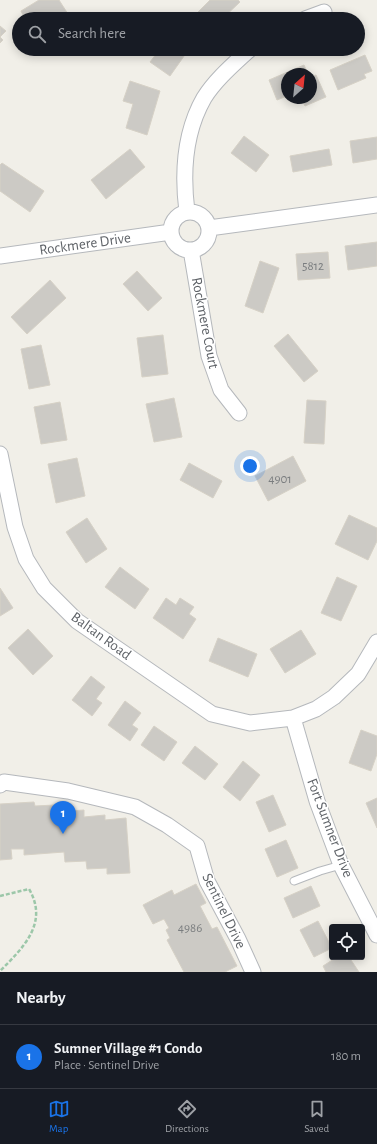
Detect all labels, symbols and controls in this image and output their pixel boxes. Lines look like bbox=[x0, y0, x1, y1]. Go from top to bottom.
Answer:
search box bbox=[12, 12, 365, 56]
icon: search bbox=[26, 23, 48, 45]
text: Search here bbox=[58, 26, 126, 41]
north arrow bbox=[281, 68, 317, 104]
street label: Rockmere Drive bbox=[38, 230, 132, 258]
house number: 5812 bbox=[302, 260, 324, 273]
street label: Rockmere Court bbox=[189, 276, 221, 370]
your location bbox=[240, 456, 260, 476]
house number: 4901 bbox=[268, 473, 292, 486]
street label: Baltan Road bbox=[68, 609, 134, 663]
street label: Fort Sumner Drive bbox=[304, 776, 356, 880]
pin: 1 bbox=[50, 801, 76, 834]
street label: Sentinel Drive bbox=[199, 871, 249, 951]
house number: 4986 bbox=[178, 922, 202, 935]
map controls bbox=[329, 924, 365, 960]
button: locate bbox=[329, 924, 365, 960]
text: Nearby bbox=[16, 989, 66, 1006]
text: Sumner Village #1 Condo bbox=[54, 1041, 202, 1056]
text: 1 bbox=[27, 1050, 31, 1063]
text: 180 m bbox=[331, 1050, 361, 1063]
text: Place · Sentinel Drive bbox=[54, 1059, 159, 1072]
tab: Map bbox=[48, 1098, 70, 1135]
tab: Directions bbox=[165, 1098, 209, 1135]
tab: Saved bbox=[304, 1098, 329, 1135]

